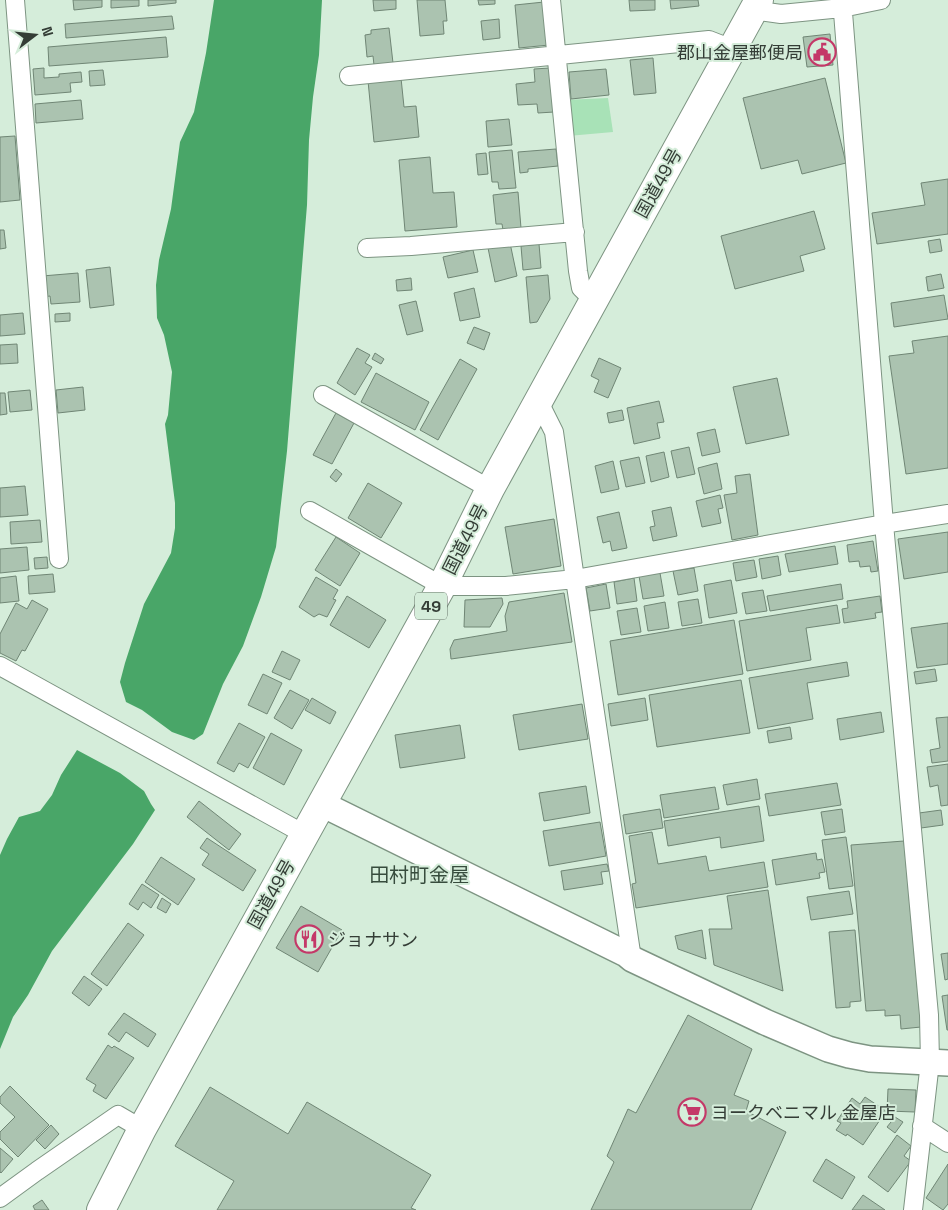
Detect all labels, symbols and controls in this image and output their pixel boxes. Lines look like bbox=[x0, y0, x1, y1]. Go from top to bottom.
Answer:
north arrow bbox=[10, 10, 60, 60]
text: N bbox=[38, 24, 57, 38]
public building icon: 郡山金屋郵便局 bbox=[807, 37, 837, 67]
place label: 郡山金屋郵便局 bbox=[677, 41, 803, 64]
street label: 国道49号 bbox=[629, 144, 687, 222]
street label: 国道49号 bbox=[437, 500, 493, 578]
road number: 49 bbox=[415, 592, 447, 620]
street label: 国道49号 bbox=[242, 855, 300, 933]
district label: 田村町金屋 bbox=[369, 862, 469, 888]
restaurant icon: ジョナサン bbox=[294, 924, 324, 954]
place label: ジョナサン bbox=[328, 928, 418, 951]
supermarket icon: ヨークベニマル 金屋店 bbox=[677, 1097, 707, 1127]
place label: ヨークベニマル 金屋店 bbox=[711, 1101, 896, 1124]

